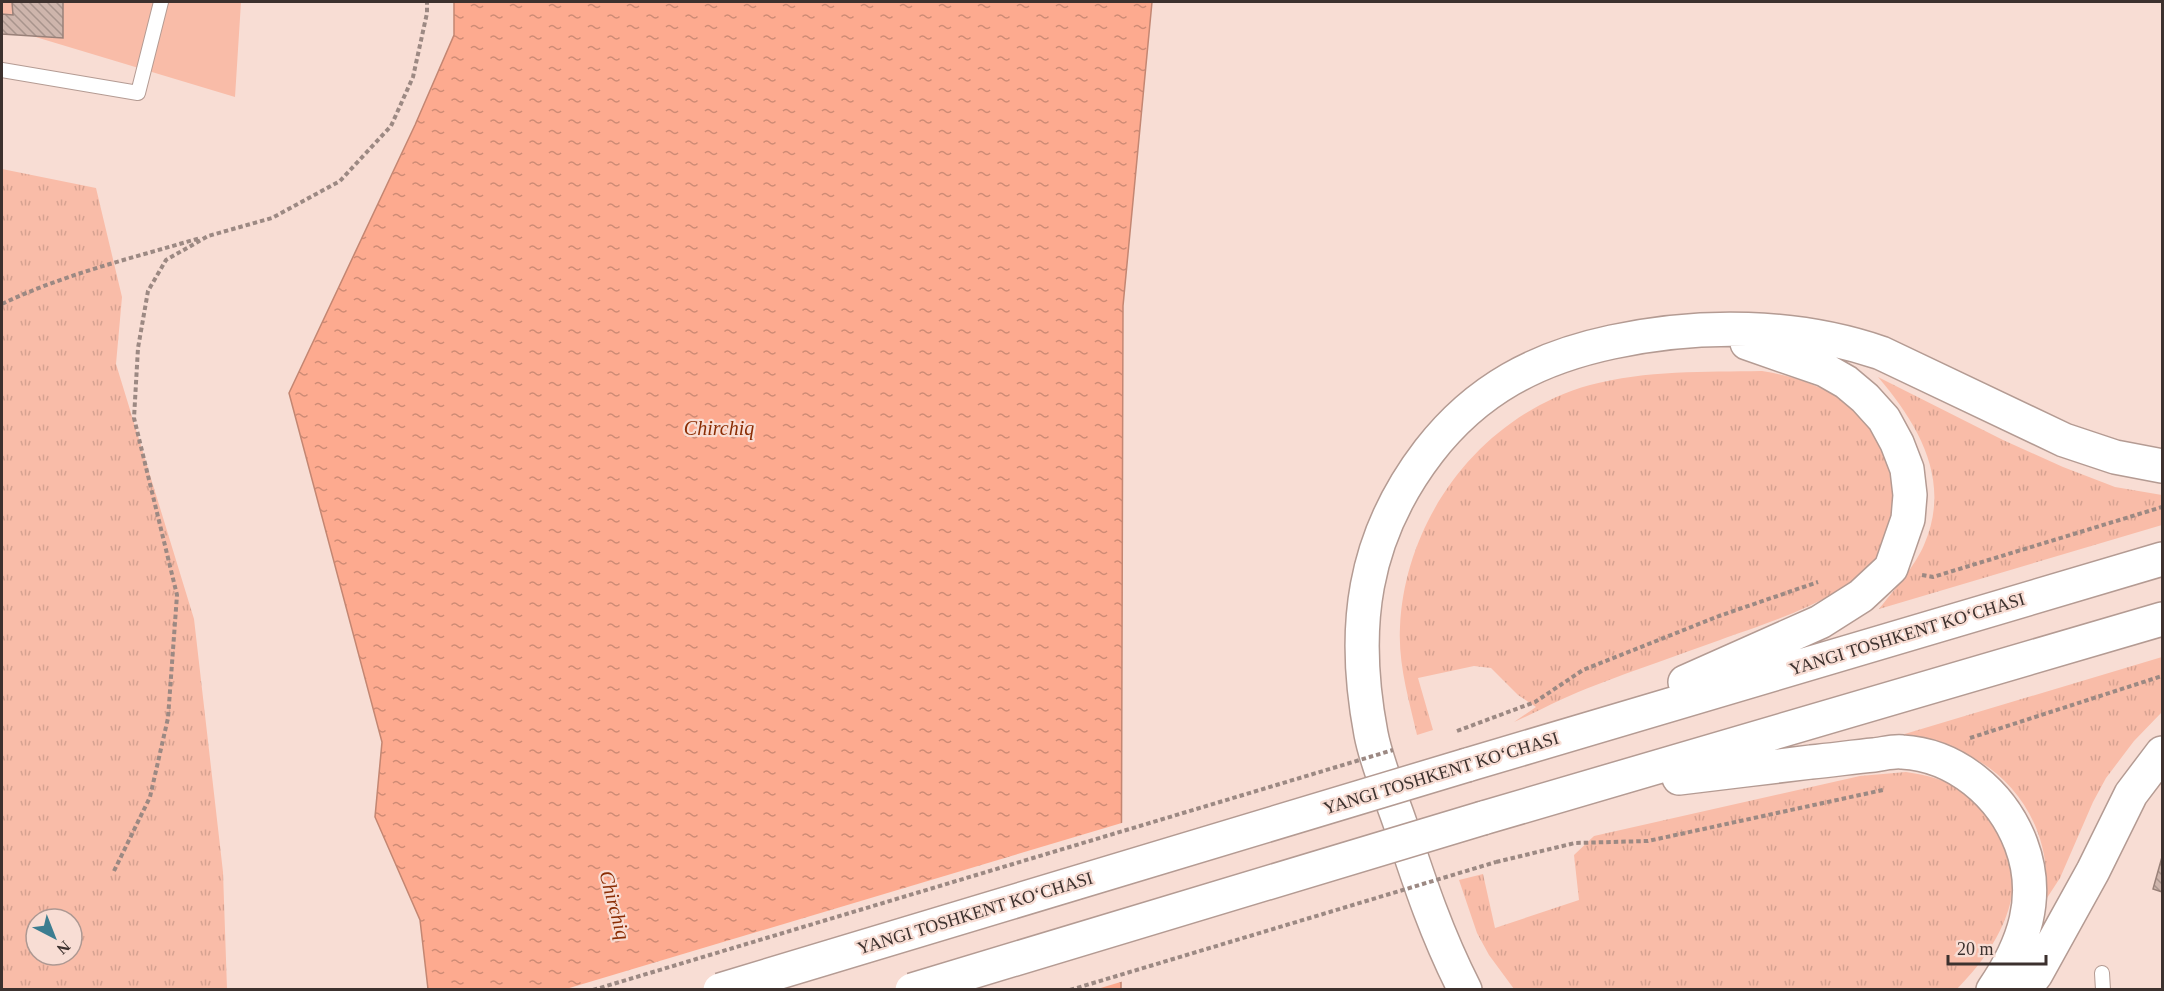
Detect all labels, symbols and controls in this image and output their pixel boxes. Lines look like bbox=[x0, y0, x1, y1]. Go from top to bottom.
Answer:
water label: Chirchiq bbox=[684, 417, 754, 440]
street label: YANGI TOSHKENT KO‘CHASI bbox=[1787, 589, 2027, 679]
street label: YANGI TOSHKENT KO‘CHASI bbox=[1321, 728, 1561, 818]
water label: Chirchiq bbox=[594, 868, 635, 942]
street label: YANGI TOSHKENT KO‘CHASI bbox=[855, 868, 1095, 958]
north arrow bbox=[24, 907, 84, 967]
scale bar bbox=[1948, 928, 2046, 966]
text: N bbox=[53, 938, 74, 958]
text: 20 m bbox=[1957, 939, 1994, 959]

